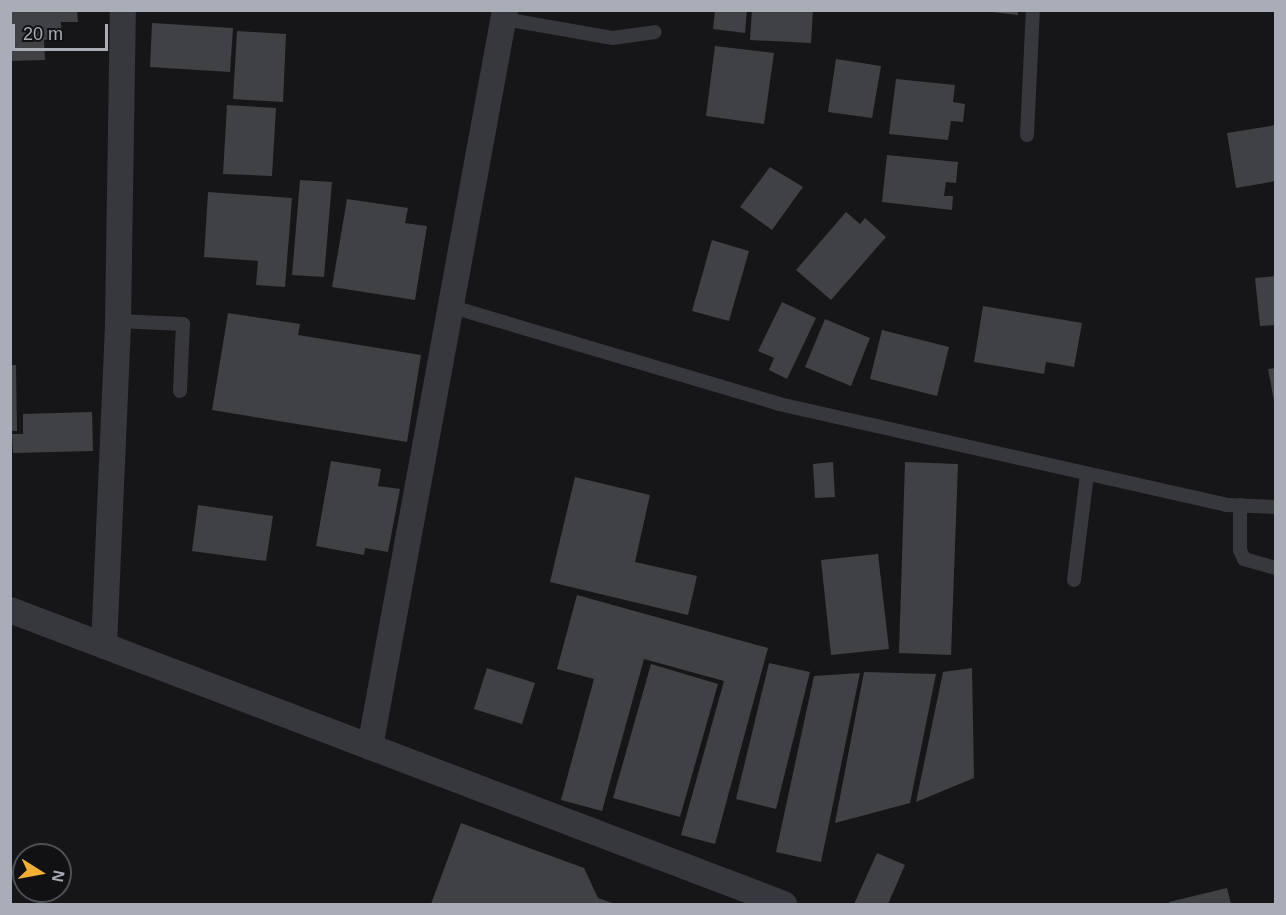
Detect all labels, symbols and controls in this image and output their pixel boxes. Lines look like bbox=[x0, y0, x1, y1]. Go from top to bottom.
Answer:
scale bar bbox=[15, 12, 111, 50]
text: 20 m bbox=[23, 24, 63, 44]
north arrow bbox=[12, 843, 72, 903]
text: N bbox=[49, 869, 68, 883]

